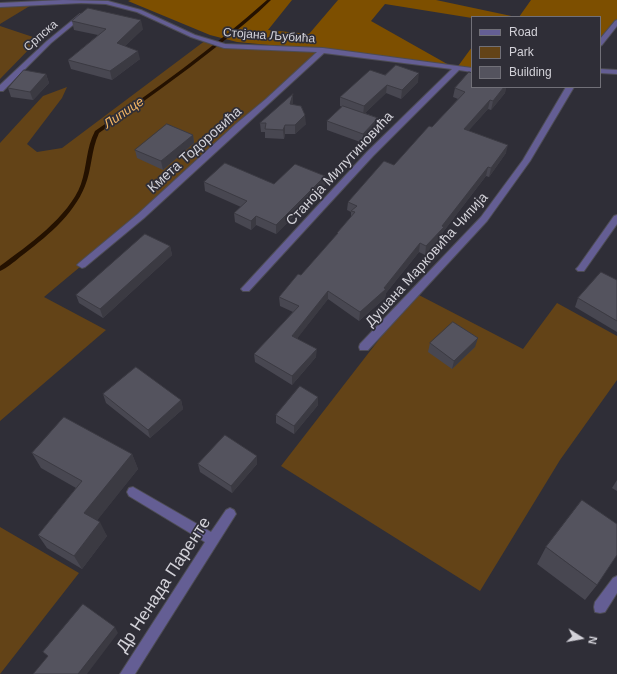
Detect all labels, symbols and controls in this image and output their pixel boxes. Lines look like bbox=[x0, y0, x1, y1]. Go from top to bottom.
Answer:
legend bbox=[471, 16, 601, 88]
street label: Српска bbox=[21, 17, 61, 55]
text: Road bbox=[509, 25, 538, 39]
street label: Стојана Љубића bbox=[222, 26, 316, 46]
text: Park bbox=[509, 45, 534, 59]
text: Building bbox=[509, 65, 552, 79]
water label: Липице bbox=[101, 94, 147, 132]
street label: Кмета Тодоровића bbox=[145, 104, 245, 196]
street label: Станоја Милутиновића bbox=[283, 109, 397, 229]
street label: Душана Марковића Чипија bbox=[362, 189, 492, 331]
street label: Др Ненада Паренте bbox=[113, 513, 215, 657]
north arrow bbox=[561, 618, 601, 658]
text: N bbox=[586, 635, 599, 645]

